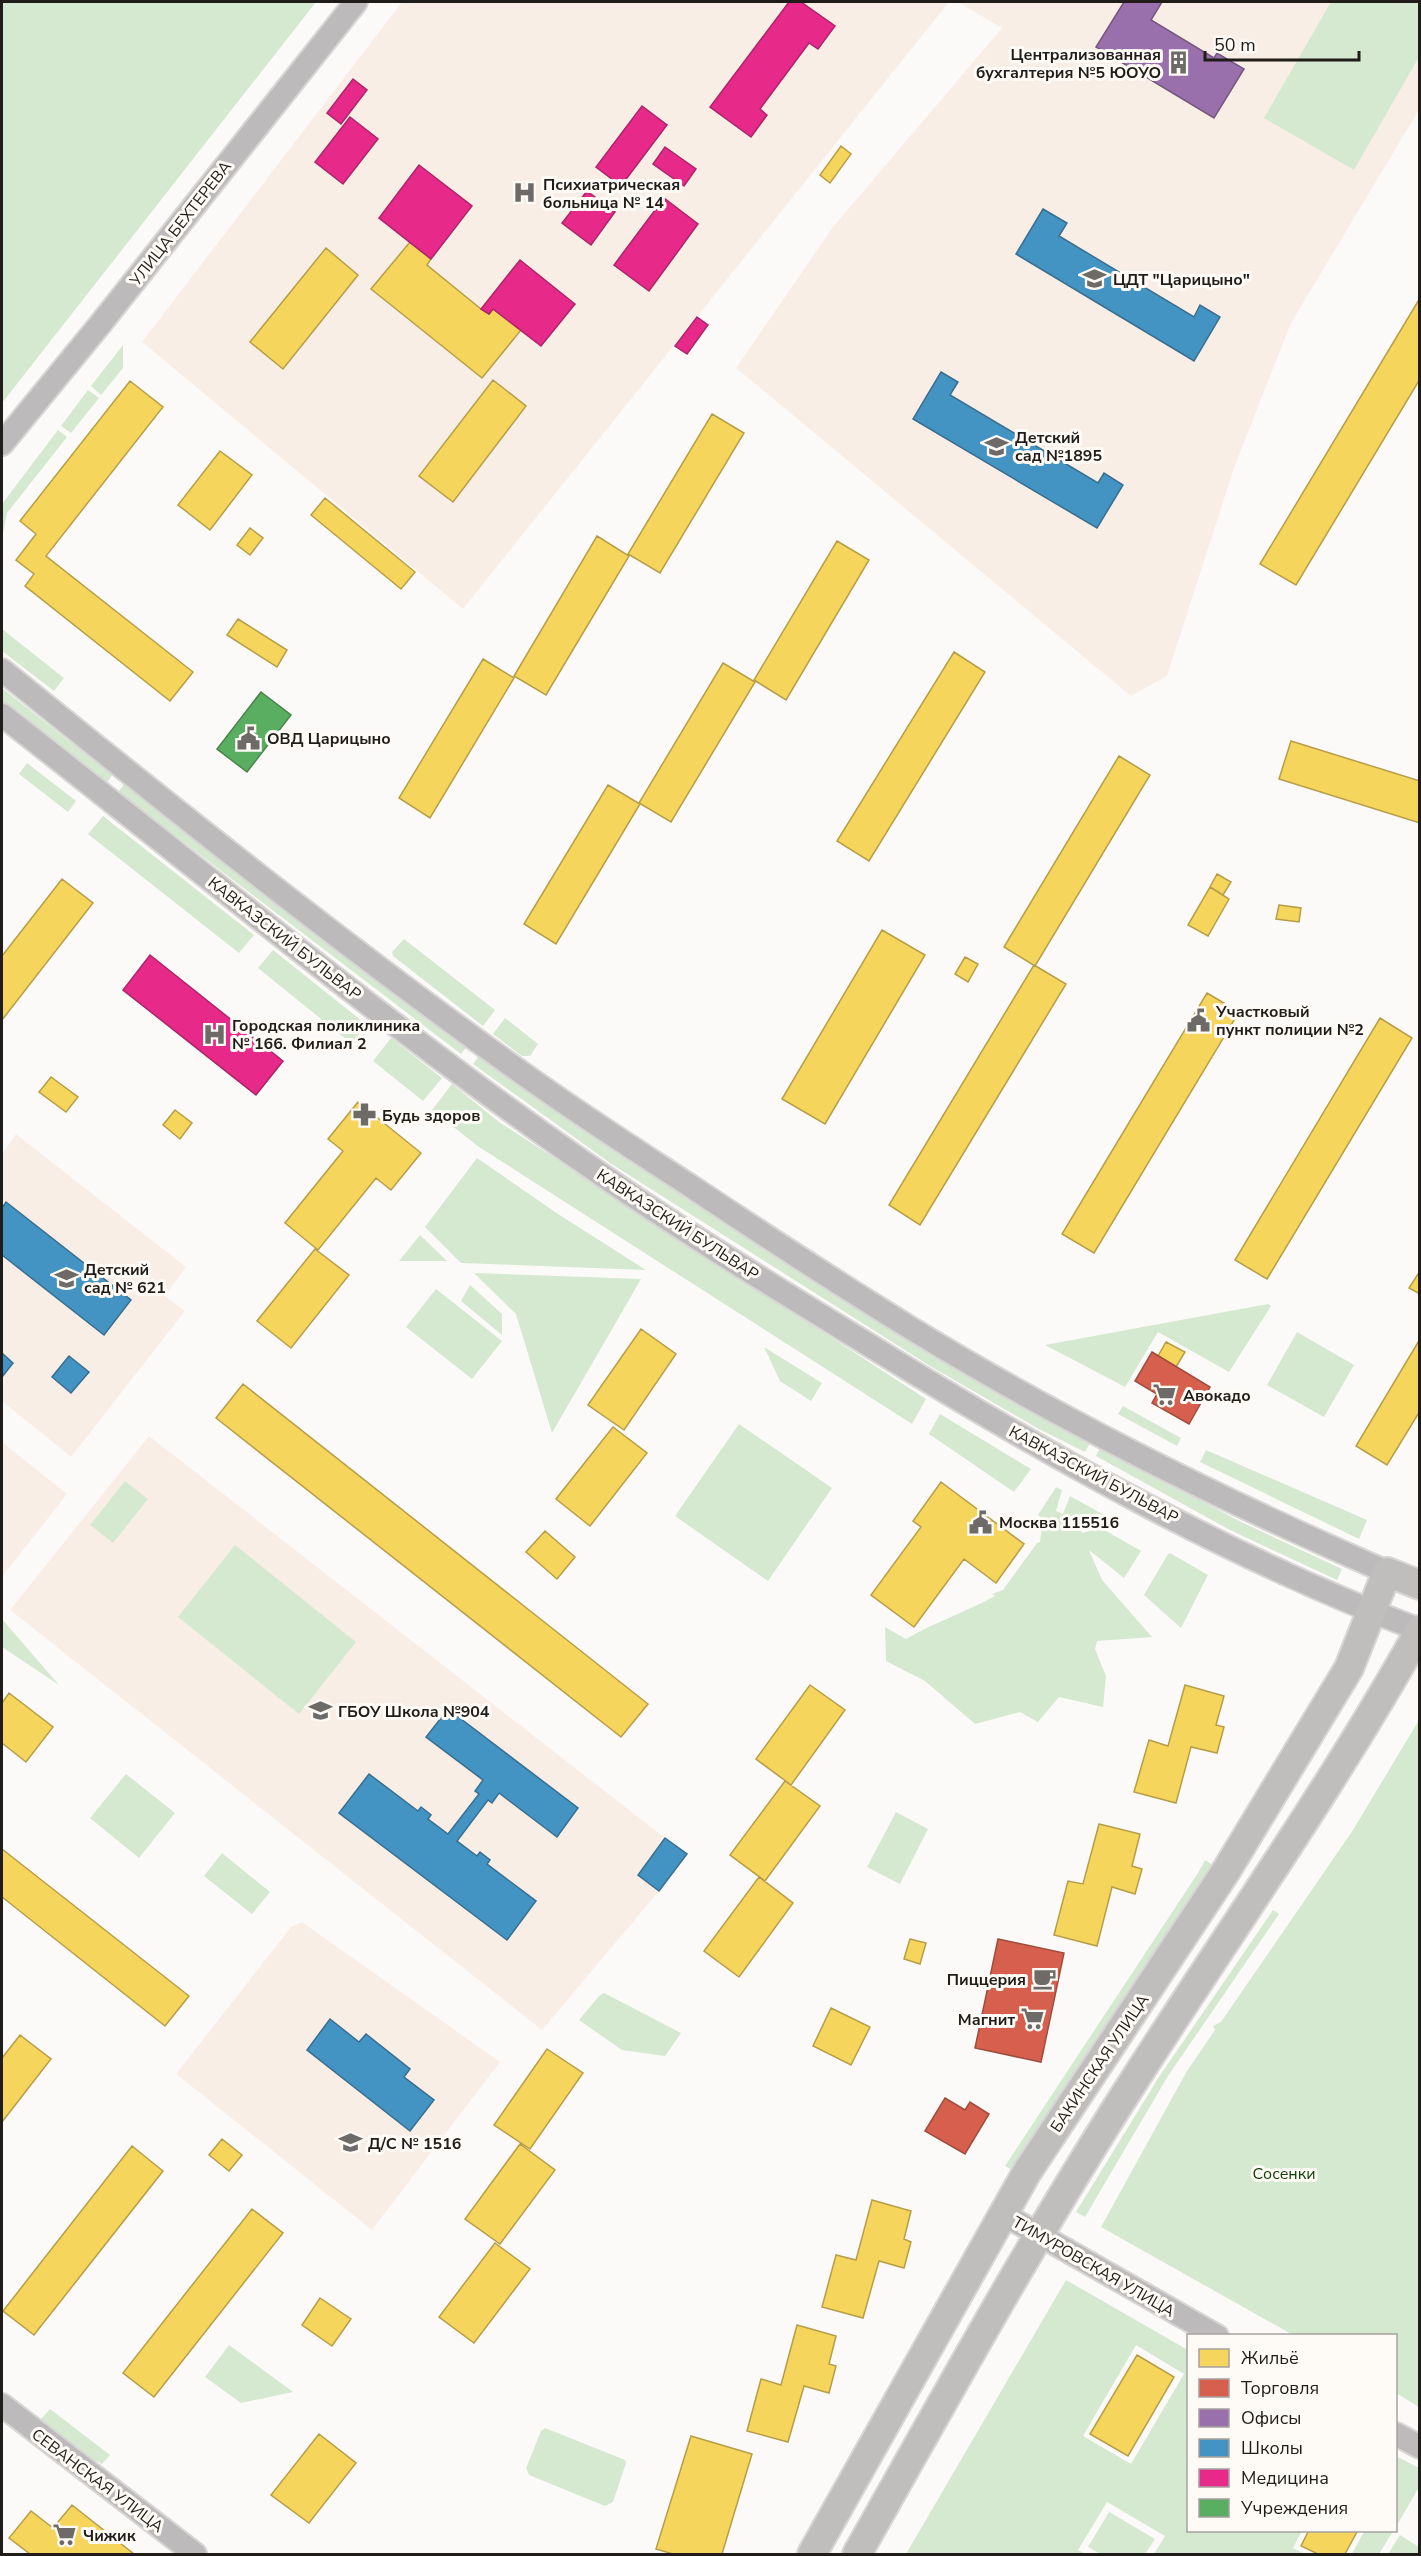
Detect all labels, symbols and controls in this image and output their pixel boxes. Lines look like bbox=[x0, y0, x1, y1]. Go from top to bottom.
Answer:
scale bar bbox=[1205, 24, 1360, 62]
text: 50 m bbox=[1214, 33, 1256, 57]
place label: Централизованная бухгалтерия №5 ЮОУО bbox=[976, 44, 1161, 84]
building icon: Централизованная бухгалтерия №5 ЮОУО bbox=[1166, 50, 1192, 76]
street label: УЛИЦА БЕХТЕРЕВА bbox=[124, 156, 237, 292]
place label: Психиатрическая больница № 14 bbox=[543, 174, 680, 214]
hospital icon: Психиатрическая больница № 14 bbox=[512, 180, 538, 206]
school or university icon: ЦДТ "Царицыно" bbox=[1082, 266, 1108, 292]
place label: ЦДТ "Царицыно" bbox=[1113, 269, 1250, 291]
place label: Детский сад №1895 bbox=[1015, 427, 1102, 467]
school or university icon: Детский сад №1895 bbox=[984, 433, 1010, 459]
public building icon: ОВД Царицыно bbox=[236, 725, 262, 751]
place label: ОВД Царицыно bbox=[267, 728, 391, 750]
street label: КАВКАЗСКИЙ БУЛЬВАР bbox=[203, 872, 366, 1006]
place label: Участковый пункт полиции №2 bbox=[1215, 1001, 1364, 1041]
public building icon: Участковый пункт полиции №2 bbox=[1185, 1007, 1211, 1033]
place label: Городская поликлиника № 166. Филиал 2 bbox=[232, 1015, 420, 1055]
hospital icon: Городская поликлиника № 166. Филиал 2 bbox=[201, 1021, 227, 1047]
pharmacy icon: Будь здоров bbox=[351, 1102, 377, 1128]
place label: Будь здоров bbox=[382, 1105, 480, 1127]
street label: КАВКАЗСКИЙ БУЛЬВАР bbox=[592, 1164, 763, 1285]
place label: Детский сад № 621 bbox=[84, 1259, 166, 1299]
school or university icon: Детский сад № 621 bbox=[53, 1265, 79, 1291]
supermarket icon: Авокадо bbox=[1152, 1382, 1178, 1408]
place label: Авокадо bbox=[1183, 1385, 1251, 1407]
street label: КАВКАЗСКИЙ БУЛЬВАР bbox=[1005, 1421, 1182, 1529]
public building icon: Москва 115516 bbox=[968, 1509, 994, 1535]
place label: Москва 115516 bbox=[999, 1512, 1119, 1534]
school or university icon: ГБОУ Школа №904 bbox=[307, 1698, 333, 1724]
place label: ГБОУ Школа №904 bbox=[338, 1701, 490, 1723]
cafe icon: Пиццерия bbox=[1031, 1966, 1057, 1992]
place label: Пиццерия bbox=[947, 1969, 1026, 1991]
street label: БАКИНСКАЯ УЛИЦА bbox=[1045, 1990, 1154, 2137]
supermarket icon: Магнит bbox=[1020, 2006, 1046, 2032]
place label: Магнит bbox=[958, 2009, 1015, 2031]
school or university icon: Д/C № 1516 bbox=[337, 2130, 363, 2156]
place label: Д/C № 1516 bbox=[368, 2133, 461, 2155]
park label: Сосенки bbox=[1252, 2163, 1316, 2185]
street label: ТИМУРОВСКАЯ УЛИЦА bbox=[1008, 2211, 1179, 2323]
legend bbox=[1187, 2334, 1397, 2532]
text: Жильё bbox=[1241, 2346, 1299, 2370]
text: Торговля bbox=[1241, 2376, 1319, 2400]
text: Офисы bbox=[1241, 2406, 1301, 2430]
street label: СЕВАНСКАЯ УЛИЦА bbox=[27, 2424, 168, 2538]
text: Школы bbox=[1241, 2436, 1303, 2460]
text: Медицина bbox=[1241, 2466, 1329, 2490]
text: Учреждения bbox=[1240, 2496, 1348, 2520]
supermarket icon: Чижик bbox=[52, 2522, 78, 2548]
place label: Чижик bbox=[83, 2525, 137, 2547]

